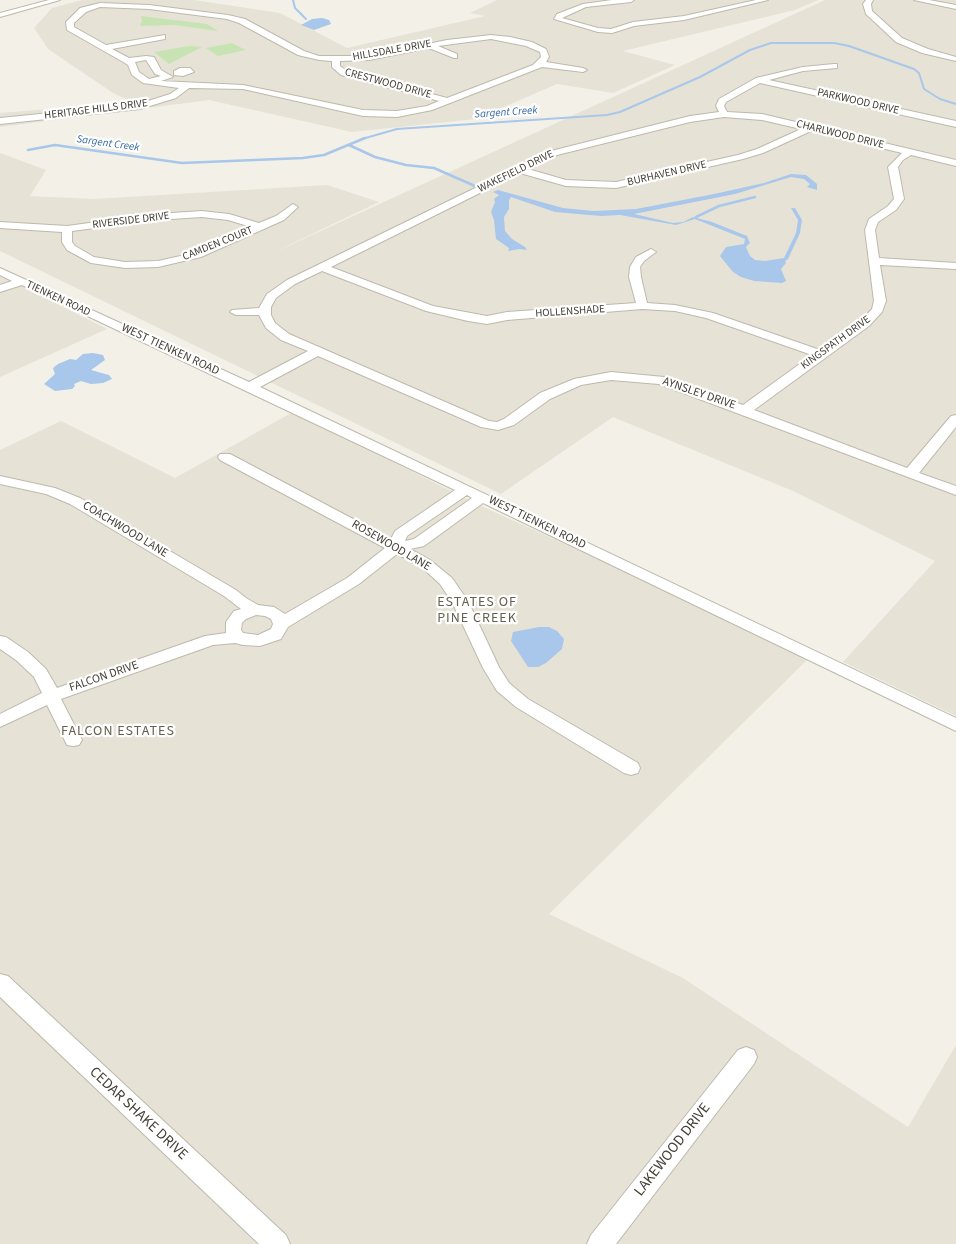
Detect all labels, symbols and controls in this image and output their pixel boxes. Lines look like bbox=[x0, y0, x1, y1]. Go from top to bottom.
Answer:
street label: HILLSDALE DRIVE bbox=[352, 38, 432, 64]
street label: CRESTWOOD DRIVE bbox=[343, 66, 433, 102]
street label: PARKWOOD DRIVE bbox=[816, 86, 900, 118]
street label: HERITAGE HILLS DRIVE bbox=[43, 97, 149, 123]
water label: Sargent Creek bbox=[474, 104, 538, 122]
street label: CHARLWOOD DRIVE bbox=[795, 118, 885, 152]
water label: Sargent Creek bbox=[76, 133, 140, 155]
street label: WAKEFIELD DRIVE bbox=[476, 148, 556, 196]
street label: BURHAVEN DRIVE bbox=[626, 158, 708, 190]
street label: RIVERSIDE DRIVE bbox=[92, 210, 170, 232]
street label: CAMDEN COURT bbox=[181, 224, 255, 264]
street label: TIENKEN ROAD bbox=[24, 278, 92, 320]
street label: HOLLENSHADE bbox=[535, 303, 605, 321]
street label: KINGSPATH DRIVE bbox=[799, 313, 873, 373]
street label: WEST TIENKEN ROAD bbox=[119, 321, 221, 379]
street label: AYNSLEY DRIVE bbox=[661, 375, 737, 413]
street label: WEST TIENKEN ROAD bbox=[486, 493, 588, 553]
street label: COACHWOOD LANE bbox=[80, 499, 170, 561]
street label: ROSEWOOD LANE bbox=[349, 517, 433, 575]
district label: ESTATES OF PINE CREEK bbox=[436, 595, 518, 628]
street label: FALCON DRIVE bbox=[68, 658, 140, 696]
district label: FALCON ESTATES bbox=[59, 724, 177, 740]
street label: CEDAR SHAKE DRIVE bbox=[85, 1064, 191, 1164]
street label: LAKEWOOD DRIVE bbox=[631, 1100, 715, 1200]

